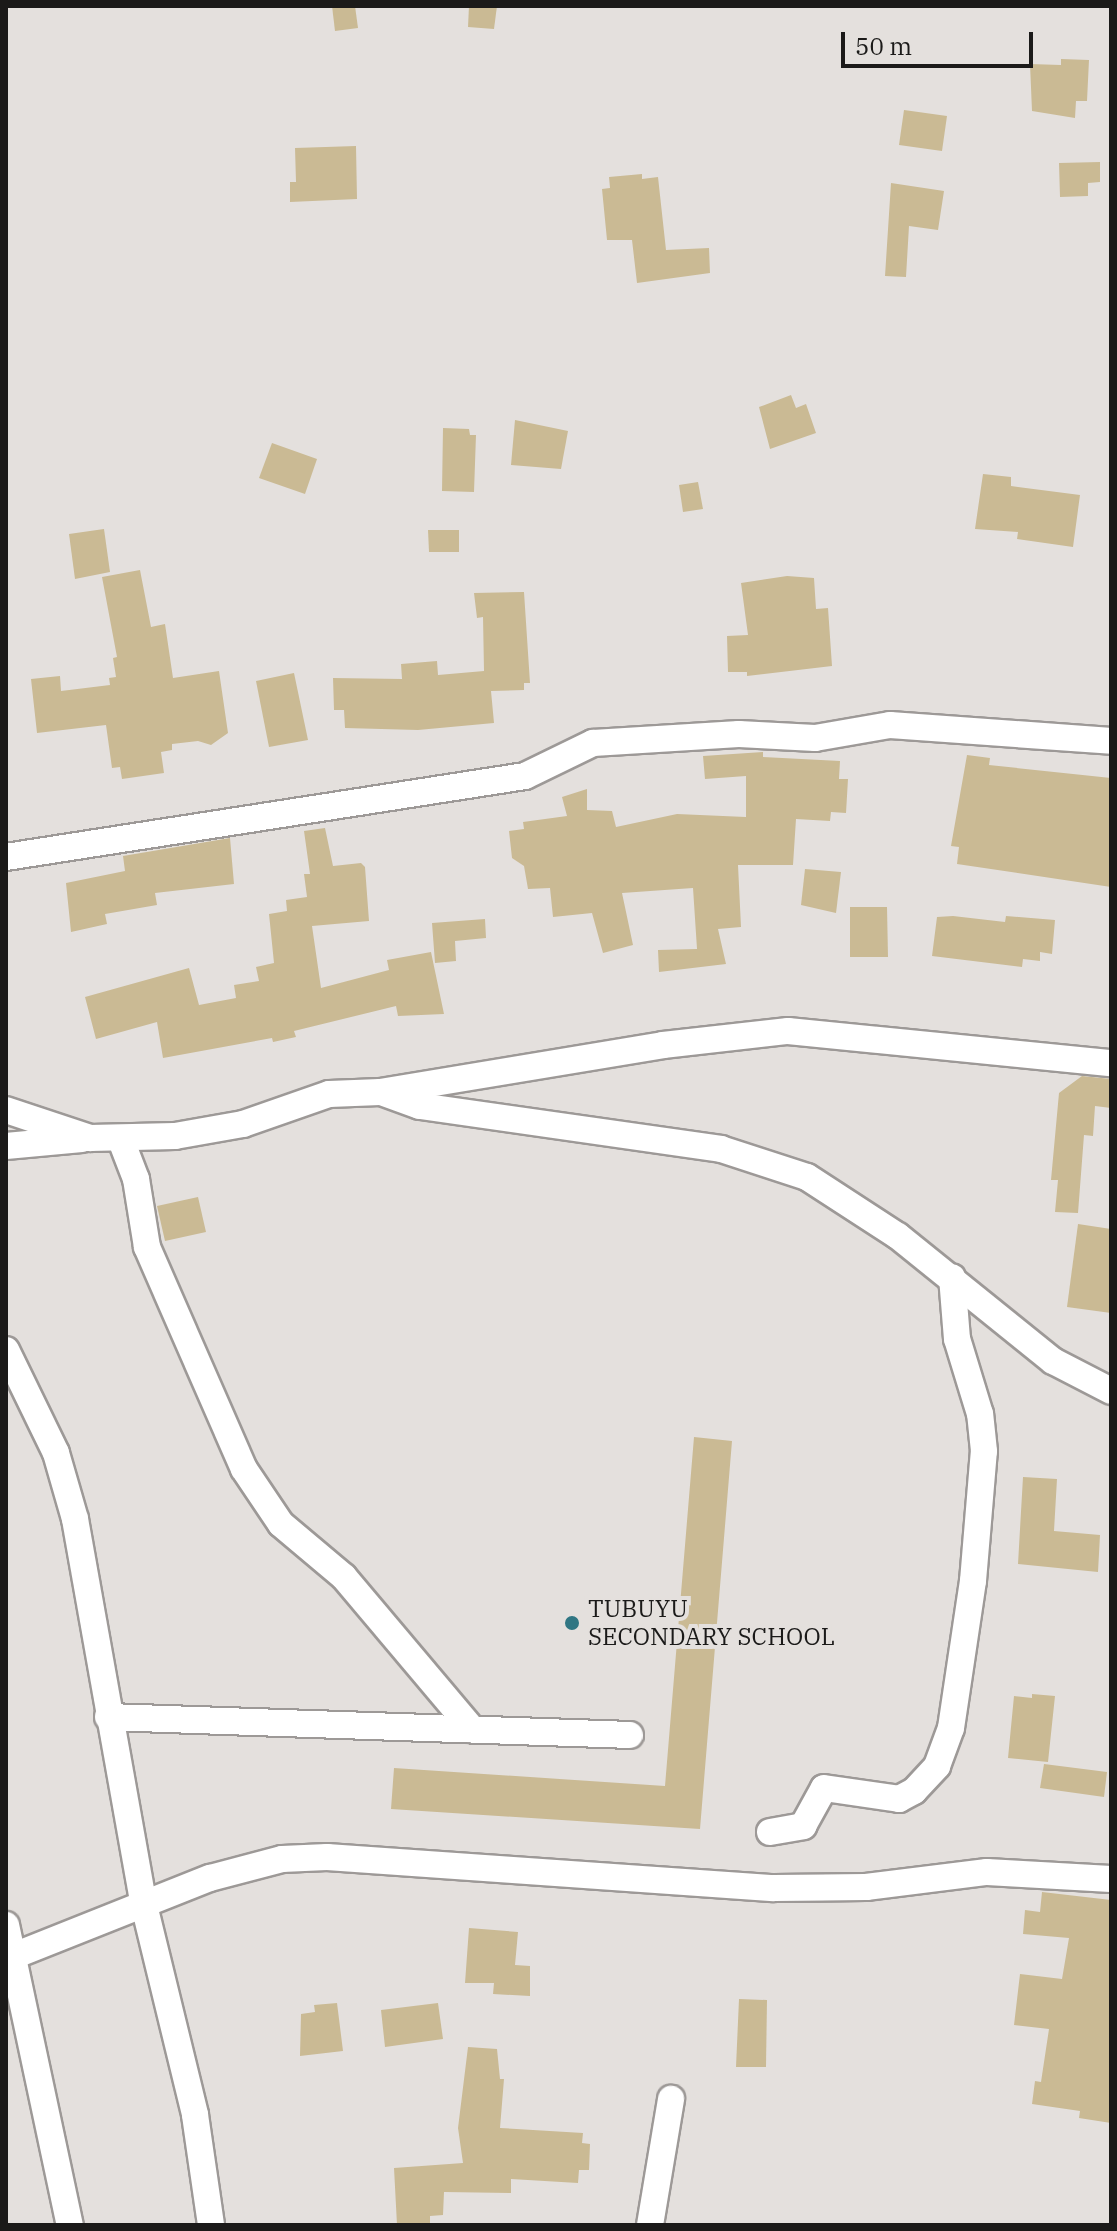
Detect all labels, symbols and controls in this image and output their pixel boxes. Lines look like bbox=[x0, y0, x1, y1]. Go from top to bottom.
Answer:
scale bar bbox=[845, 16, 1037, 66]
text: 50 m bbox=[855, 30, 912, 62]
place label: TUBUYU SECONDARY SCHOOL bbox=[588, 1595, 835, 1651]
marker: TUBUYU SECONDARY SCHOOL bbox=[563, 1614, 581, 1632]

